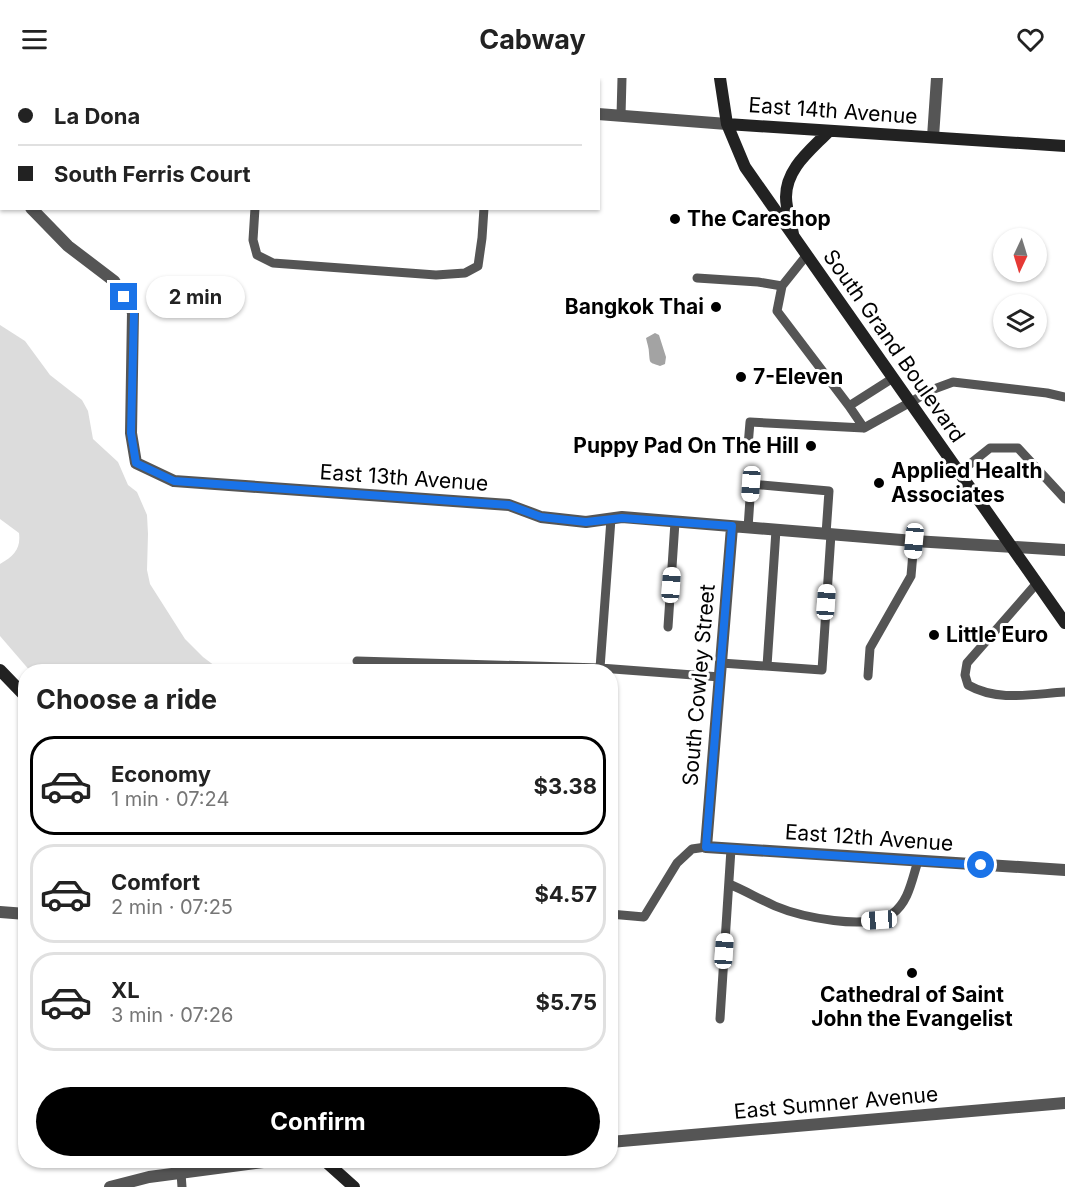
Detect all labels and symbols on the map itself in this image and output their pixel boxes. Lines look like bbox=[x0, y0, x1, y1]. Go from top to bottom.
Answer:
street label: East 14th Avenue bbox=[748, 92, 918, 129]
place label: The Careshop bbox=[687, 206, 831, 231]
marker: The Careshop bbox=[668, 212, 682, 226]
north arrow bbox=[993, 228, 1047, 282]
street label: South Grand Boulevard bbox=[818, 244, 971, 447]
callout: 2 min bbox=[145, 276, 244, 318]
route end bbox=[110, 283, 137, 310]
place label: Bangkok Thai bbox=[565, 294, 704, 319]
marker: Bangkok Thai bbox=[709, 300, 723, 314]
place label: 7-Eleven bbox=[753, 364, 843, 389]
marker: 7-Eleven bbox=[734, 370, 748, 384]
place label: Puppy Pad On The Hill bbox=[573, 433, 799, 458]
marker: Puppy Pad On The Hill bbox=[804, 439, 818, 453]
place label: Applied Health Associates bbox=[891, 458, 1043, 507]
street label: East 13th Avenue bbox=[319, 459, 489, 496]
car bbox=[741, 465, 761, 503]
marker: Applied Health Associates bbox=[872, 476, 886, 490]
car bbox=[903, 522, 925, 560]
car bbox=[661, 566, 681, 604]
street label: South Cowley Street bbox=[677, 583, 720, 787]
car bbox=[816, 583, 836, 621]
place label: Little Euro bbox=[946, 622, 1048, 647]
marker: Little Euro bbox=[927, 628, 941, 642]
street label: East 12th Avenue bbox=[784, 819, 954, 856]
route start bbox=[967, 851, 994, 878]
car bbox=[860, 910, 898, 930]
car bbox=[714, 932, 734, 970]
marker: Cathedral of Saint John the Evangelist bbox=[905, 966, 919, 980]
place label: Cathedral of Saint John the Evangelist bbox=[811, 982, 1013, 1031]
street label: East Sumner Avenue bbox=[733, 1081, 939, 1124]

